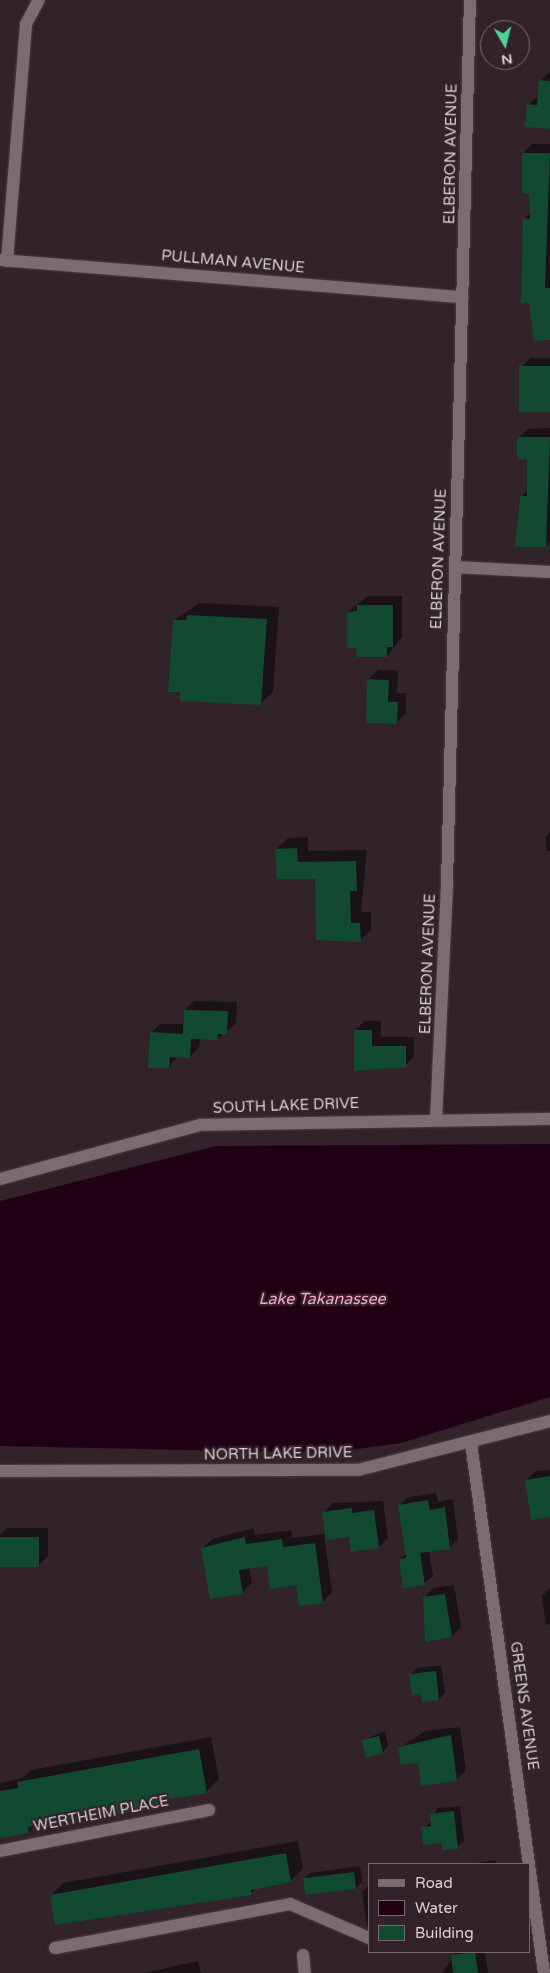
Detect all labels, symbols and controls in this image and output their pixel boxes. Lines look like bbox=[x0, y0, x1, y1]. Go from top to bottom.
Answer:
north arrow bbox=[480, 20, 530, 70]
text: N bbox=[500, 50, 514, 69]
street label: ELBERON AVENUE bbox=[441, 84, 461, 224]
street label: PULLMAN AVENUE bbox=[161, 247, 305, 277]
street label: ELBERON AVENUE bbox=[428, 488, 450, 630]
street label: ELBERON AVENUE bbox=[417, 893, 439, 1035]
street label: SOUTH LAKE DRIVE bbox=[213, 1094, 359, 1118]
water label: Lake Takanassee bbox=[258, 1289, 386, 1309]
street label: NORTH LAKE DRIVE bbox=[204, 1444, 352, 1464]
street label: GREENS AVENUE bbox=[506, 1640, 542, 1772]
street label: WERTHEIM PLACE bbox=[32, 1792, 170, 1836]
legend bbox=[368, 1863, 530, 1953]
text: Road bbox=[415, 1874, 453, 1892]
text: Water bbox=[415, 1899, 458, 1917]
text: Building bbox=[415, 1924, 474, 1942]

